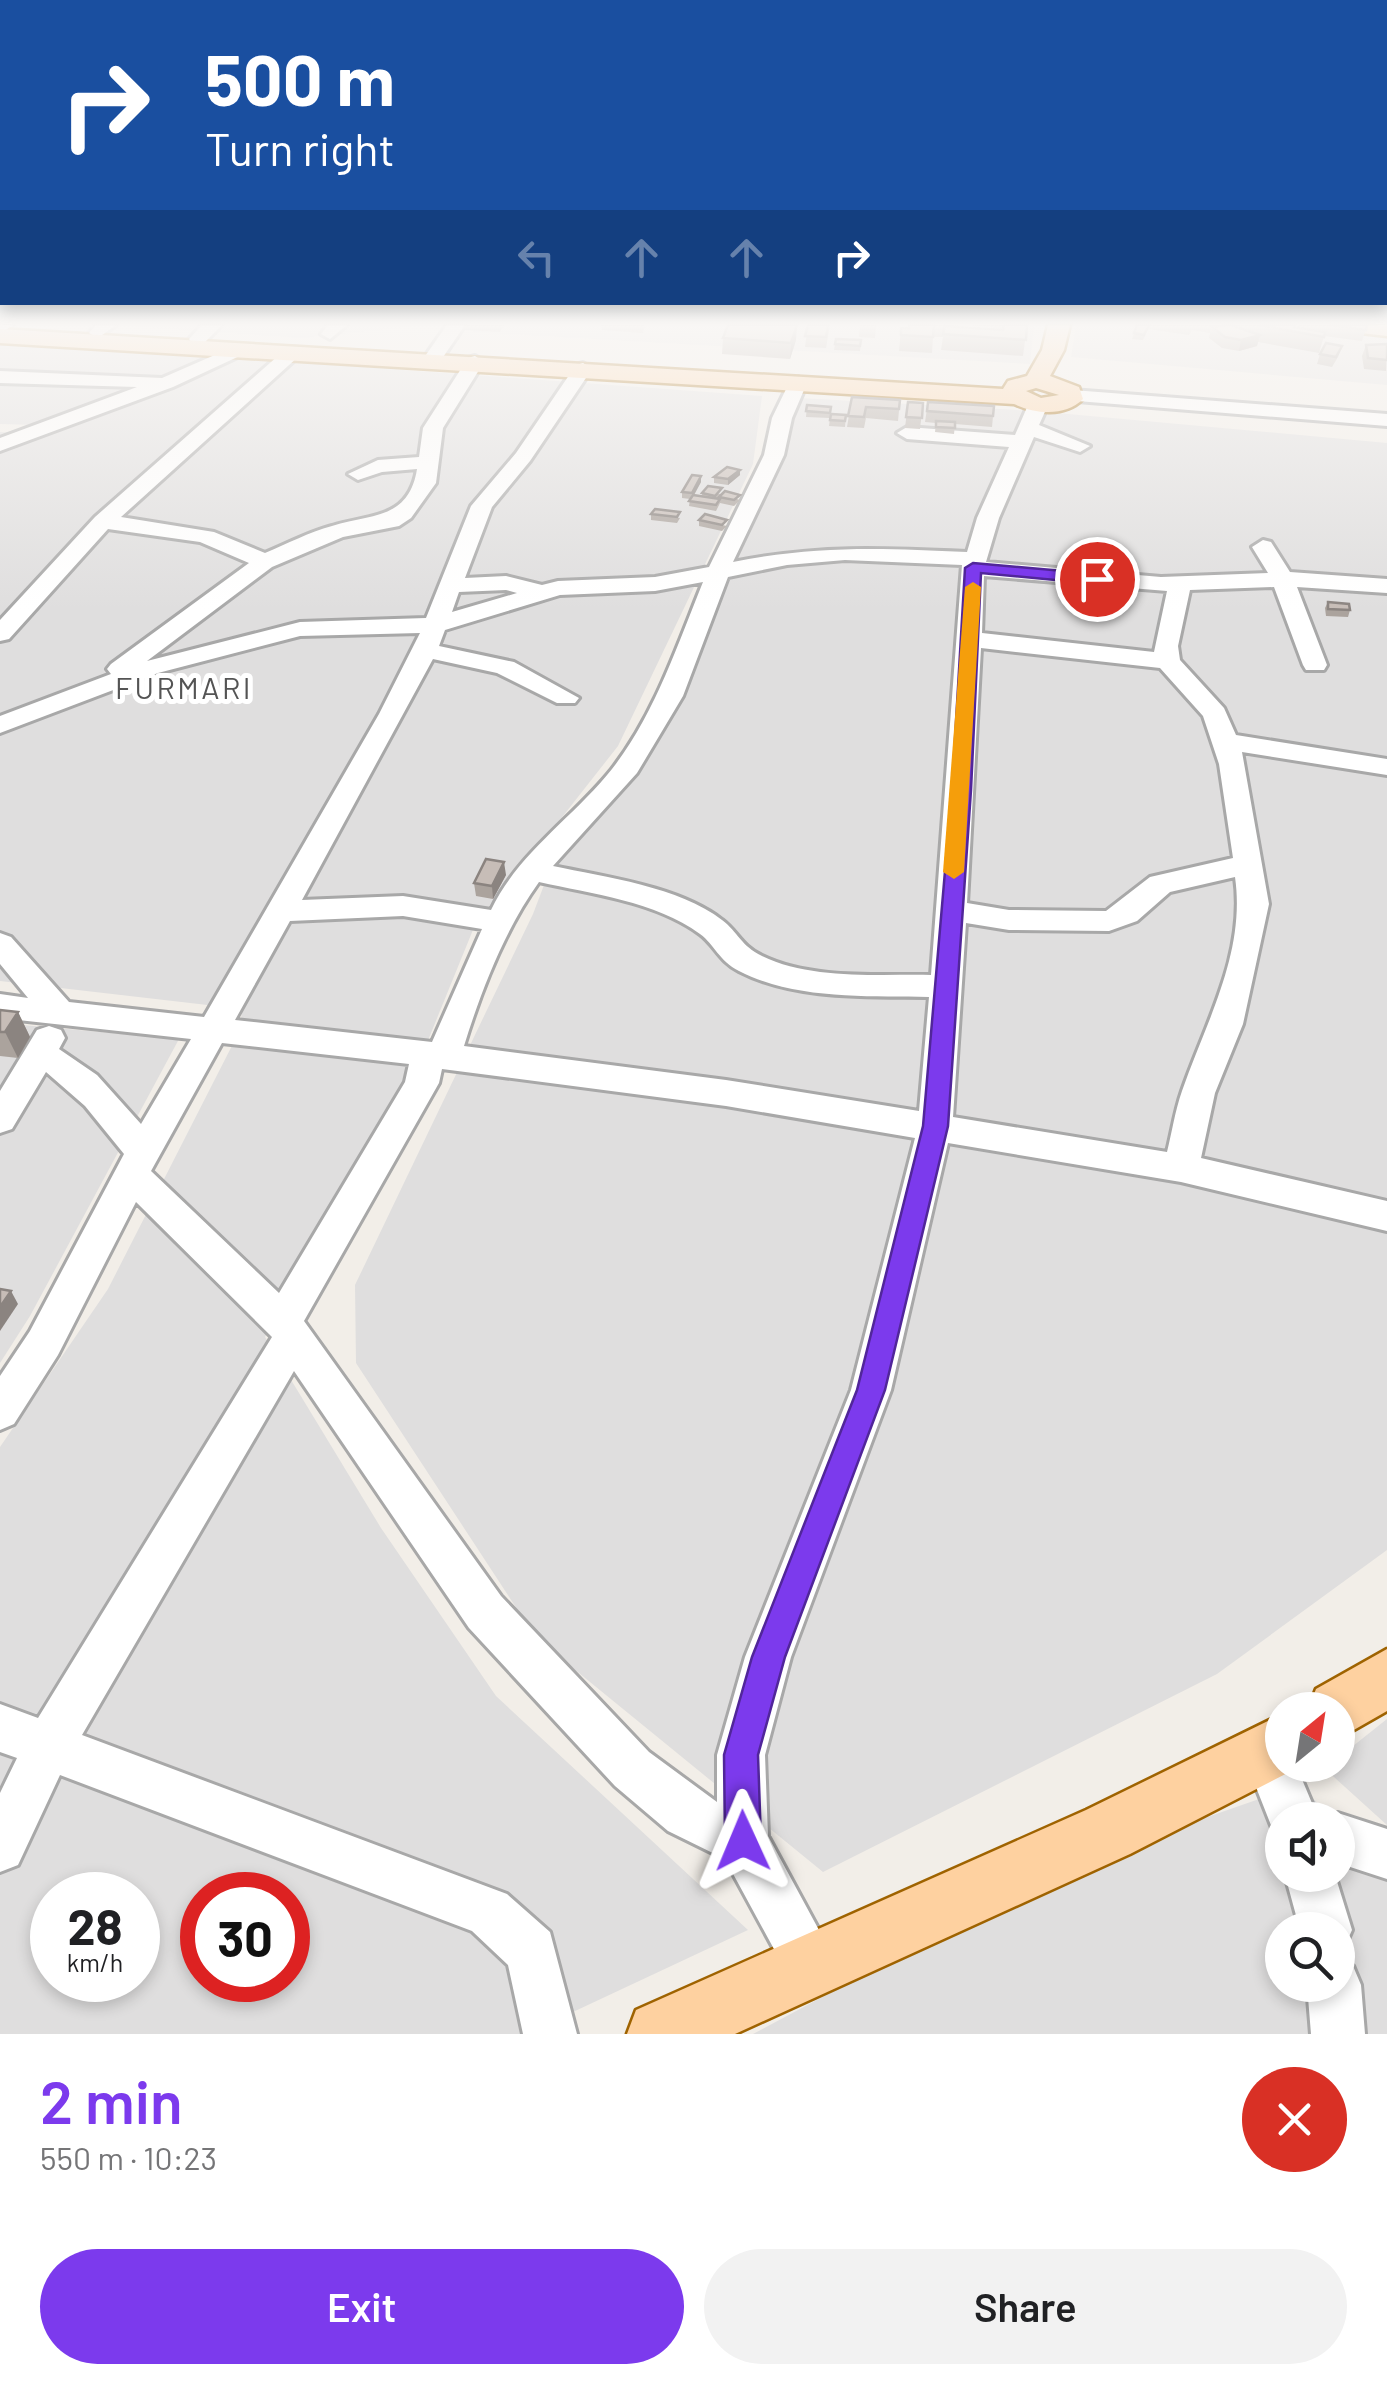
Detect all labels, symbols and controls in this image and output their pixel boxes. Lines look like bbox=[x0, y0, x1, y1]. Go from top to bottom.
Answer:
text: 500 m bbox=[205, 36, 395, 120]
icon: right bbox=[40, 40, 170, 170]
text: Turn right bbox=[205, 121, 395, 175]
icon: left bbox=[509, 230, 564, 285]
icon: ahead bbox=[614, 230, 669, 285]
icon: ahead bbox=[719, 230, 774, 285]
icon: right bbox=[824, 230, 879, 285]
pin bbox=[1055, 537, 1140, 622]
icon: arrive bbox=[1070, 552, 1125, 607]
district label: FURMARI bbox=[115, 669, 253, 705]
north arrow bbox=[1265, 1692, 1355, 1782]
map controls bbox=[1265, 1692, 1355, 2002]
position arrow bbox=[691, 1789, 795, 1893]
button: sound bbox=[1265, 1802, 1355, 1892]
speed limit sign: 30 bbox=[180, 1872, 310, 2002]
text: 28 bbox=[67, 1895, 123, 1955]
button: search bbox=[1265, 1912, 1355, 2002]
text: km/h bbox=[67, 1947, 123, 1977]
text: 2 min bbox=[40, 2064, 183, 2136]
button: close bbox=[1242, 2067, 1347, 2172]
text: 550 m · 10:23 bbox=[40, 2138, 217, 2176]
button: Exit bbox=[40, 2249, 684, 2364]
button: Share bbox=[704, 2249, 1347, 2364]

